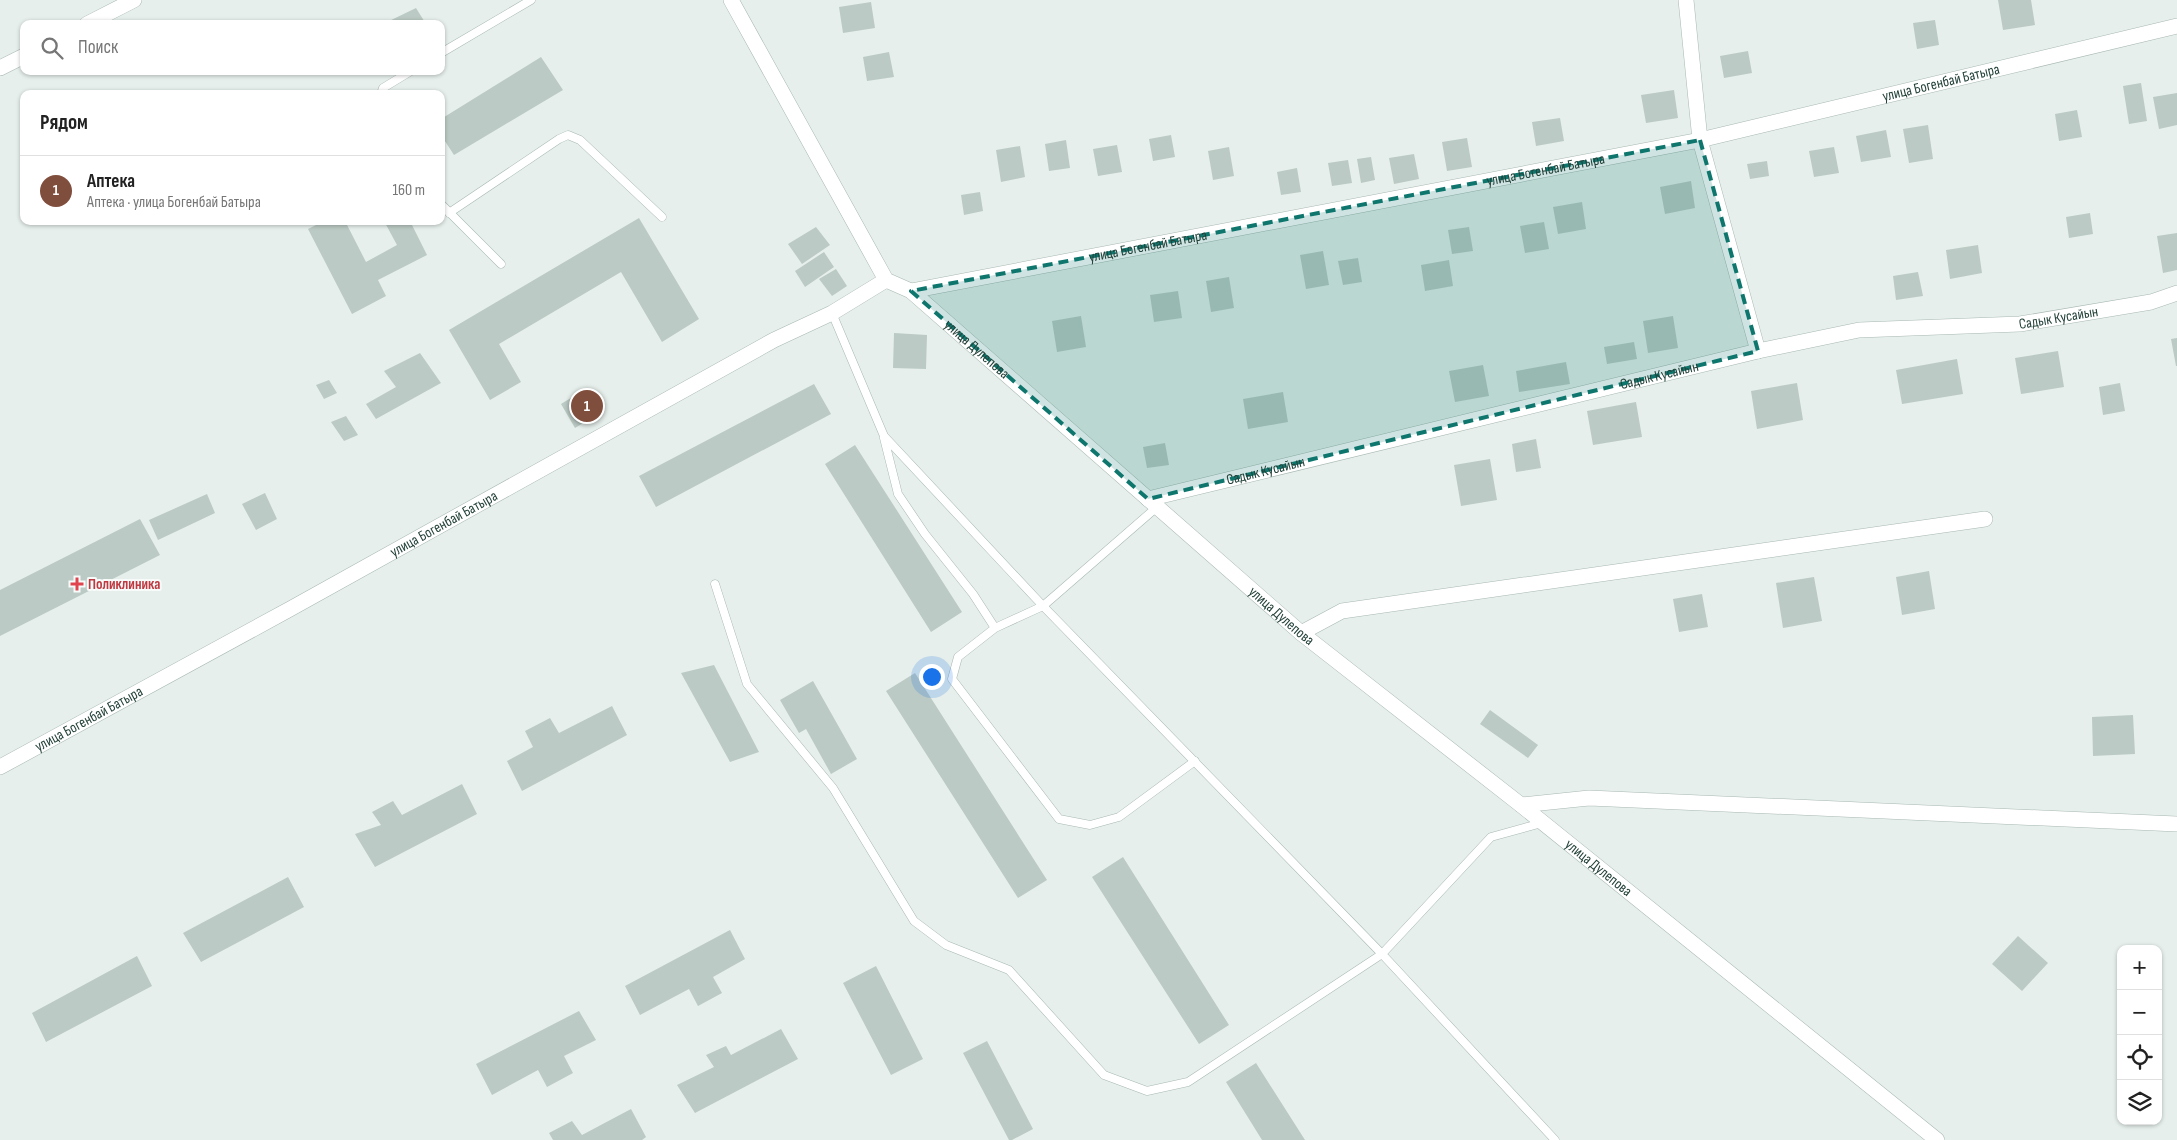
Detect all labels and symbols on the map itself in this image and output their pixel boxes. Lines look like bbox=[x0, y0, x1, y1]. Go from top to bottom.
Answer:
street label: улица Богенбай Батыра bbox=[1880, 60, 2002, 106]
street label: улица Богенбай Батыра bbox=[1485, 149, 1607, 191]
street label: улица Богенбай Батыра bbox=[1087, 226, 1209, 267]
street label: Садык Кусайын bbox=[2018, 302, 2100, 334]
street label: улица Дулепова bbox=[940, 315, 1013, 383]
street label: Садык Кусайын bbox=[1618, 357, 1700, 394]
pin: 1 bbox=[571, 387, 603, 425]
street label: Садык Кусайын bbox=[1225, 452, 1307, 490]
street label: улица Богенбай Батыра bbox=[387, 486, 501, 562]
place label: Поликлиника bbox=[88, 575, 160, 594]
marker: Поликлиника bbox=[70, 577, 84, 591]
street label: улица Дулепова bbox=[1244, 582, 1318, 650]
your location bbox=[919, 664, 945, 690]
street label: улица Богенбай Батыра bbox=[32, 682, 146, 756]
street label: улица Дулепова bbox=[1561, 835, 1636, 901]

